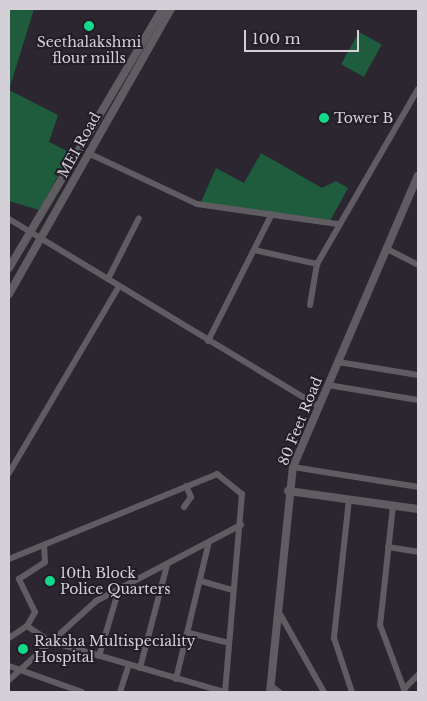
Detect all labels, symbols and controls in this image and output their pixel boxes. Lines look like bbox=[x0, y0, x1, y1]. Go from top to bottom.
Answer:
marker: Seethalakshmi flour mills bbox=[83, 20, 95, 32]
scale bar bbox=[247, 20, 362, 52]
text: 100 m bbox=[252, 29, 301, 48]
place label: Seethalakshmi flour mills bbox=[37, 34, 141, 66]
street label: MEI Road bbox=[54, 109, 104, 181]
place label: Tower B bbox=[334, 110, 394, 126]
marker: Tower B bbox=[318, 112, 330, 124]
street label: 80 Feet Road bbox=[275, 374, 325, 468]
place label: 10th Block Police Quarters bbox=[60, 565, 171, 598]
marker: 10th Block Police Quarters bbox=[44, 575, 56, 587]
place label: Raksha Multispeciality Hospital bbox=[34, 633, 196, 666]
marker: Raksha Multispeciality Hospital bbox=[16, 642, 30, 656]

